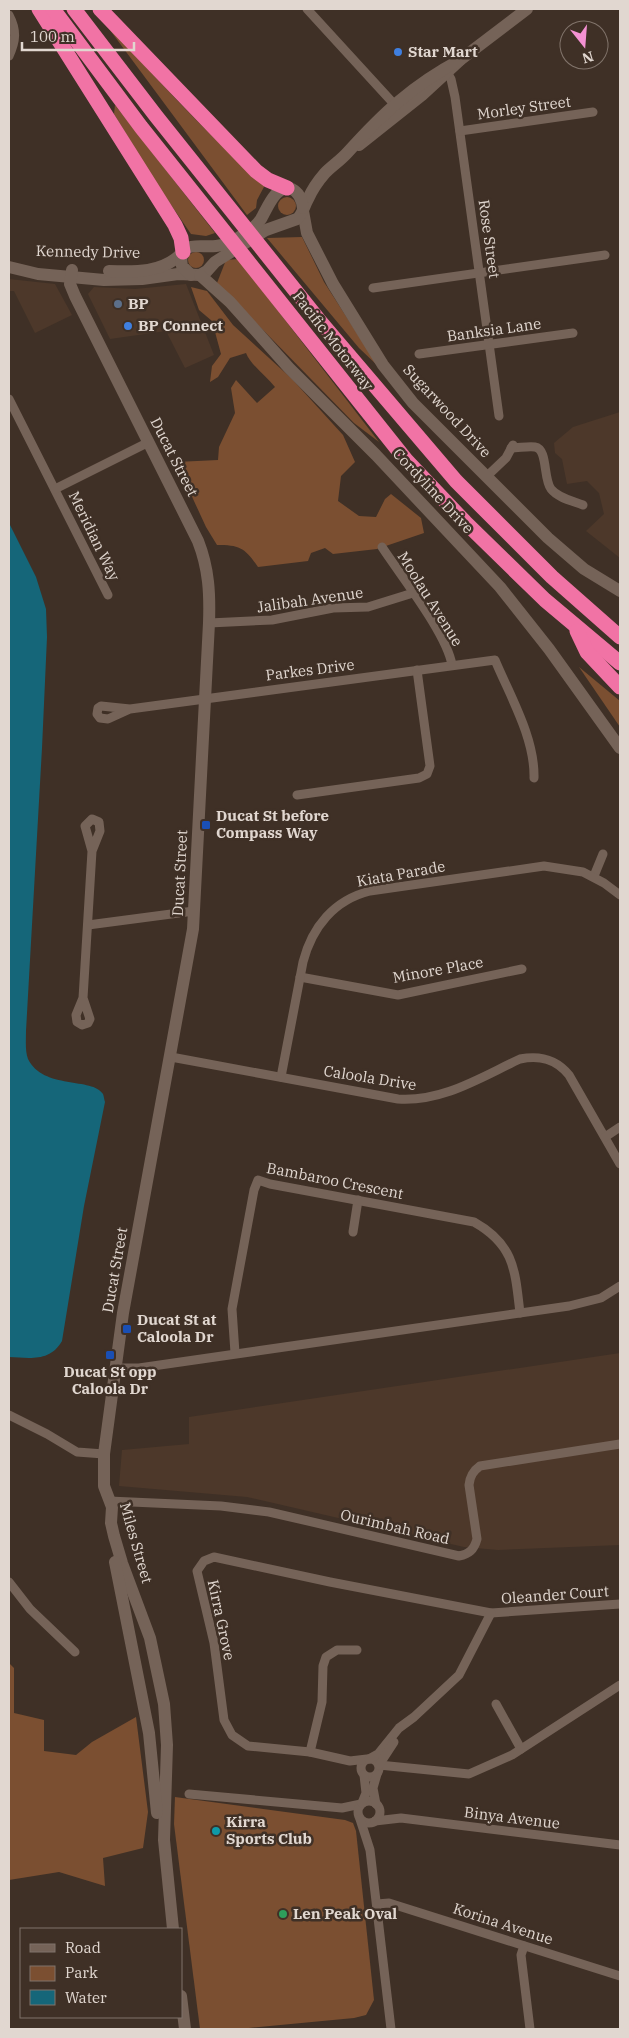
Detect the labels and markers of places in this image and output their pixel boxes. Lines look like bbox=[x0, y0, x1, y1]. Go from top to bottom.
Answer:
place label: Star Mart bbox=[408, 42, 478, 61]
marker: Star Mart bbox=[392, 46, 404, 58]
place label: BP bbox=[128, 294, 149, 313]
marker: BP bbox=[112, 298, 124, 310]
place label: BP Connect bbox=[138, 316, 223, 335]
marker: BP Connect bbox=[122, 320, 134, 332]
place label: Ducat St before Compass Way bbox=[216, 806, 329, 842]
marker: Ducat St before Compass Way bbox=[200, 819, 212, 831]
place label: Ducat St at Caloola Dr bbox=[137, 1310, 217, 1346]
marker: Ducat St at Caloola Dr bbox=[121, 1323, 133, 1335]
marker: Ducat St opp Caloola Dr bbox=[104, 1349, 116, 1361]
place label: Ducat St opp Caloola Dr bbox=[64, 1362, 156, 1398]
place label: Kirra Sports Club bbox=[226, 1812, 312, 1848]
marker: Kirra Sports Club bbox=[210, 1825, 222, 1837]
place label: Len Peak Oval bbox=[293, 1904, 397, 1923]
marker: Len Peak Oval bbox=[277, 1908, 289, 1920]

